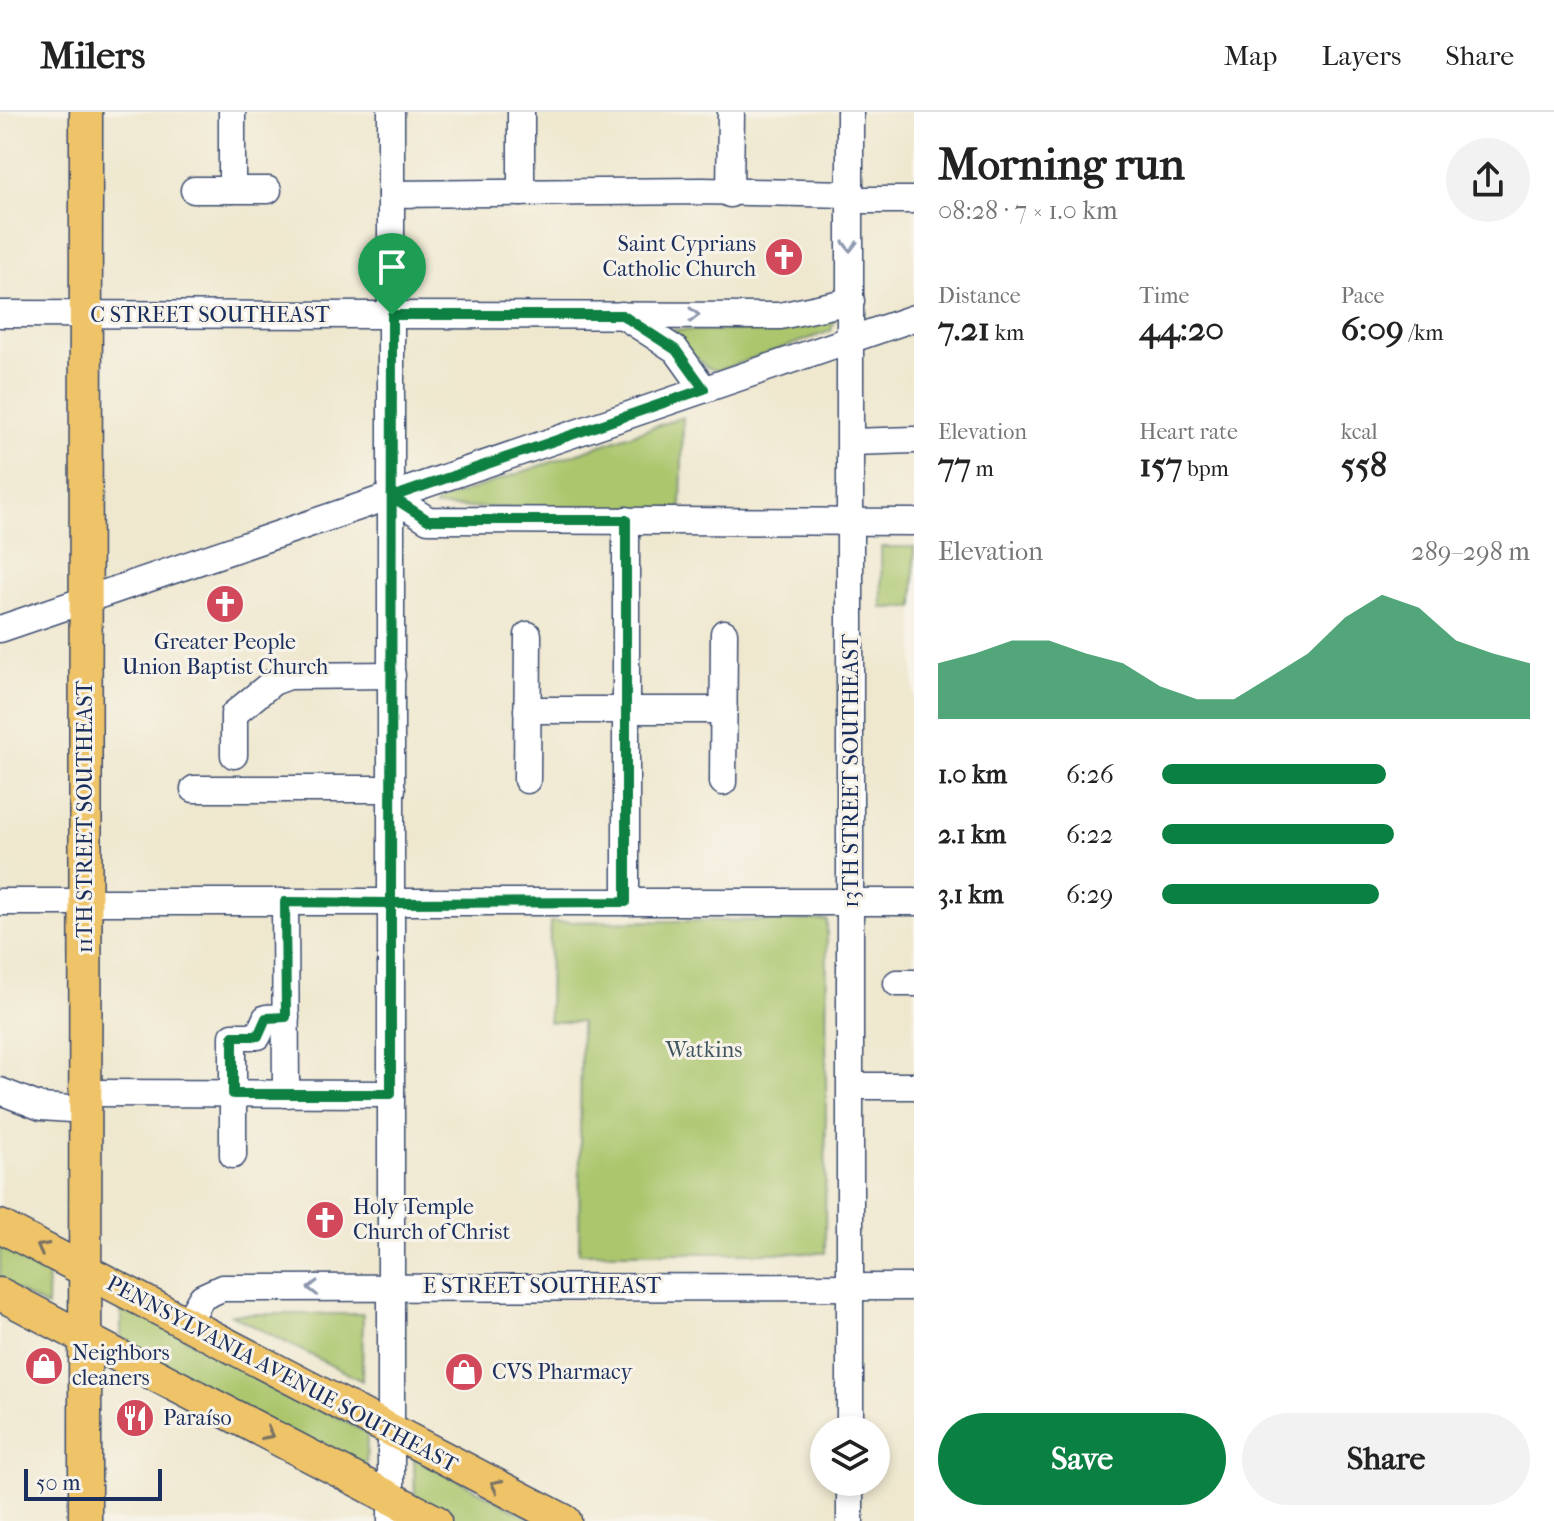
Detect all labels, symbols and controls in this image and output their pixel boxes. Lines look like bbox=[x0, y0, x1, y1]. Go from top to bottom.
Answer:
text: Milers bbox=[40, 33, 145, 78]
text: Map bbox=[1224, 39, 1277, 72]
text: Layers bbox=[1321, 39, 1401, 72]
text: Share bbox=[1445, 39, 1514, 72]
button: share bbox=[1446, 138, 1530, 222]
text: Morning run bbox=[938, 139, 1185, 190]
text: 08:28 · 7 × 1.0 km bbox=[938, 195, 1118, 226]
place label: Saint Cyprians Catholic Church bbox=[603, 231, 757, 282]
pin bbox=[358, 233, 426, 315]
church icon: Saint Cyprians Catholic Church bbox=[763, 236, 805, 278]
one-way arrow bbox=[841, 240, 859, 253]
icon: arrive bbox=[370, 245, 414, 289]
text: Distance bbox=[938, 283, 1021, 309]
text: Time bbox=[1139, 283, 1189, 309]
text: Pace bbox=[1341, 283, 1384, 309]
street label: C STREET SOUTHEAST bbox=[90, 302, 331, 328]
one-way arrow bbox=[688, 307, 701, 324]
text: 7.21 bbox=[938, 309, 990, 349]
text: 44:20 bbox=[1139, 309, 1224, 349]
text: 6:09 bbox=[1341, 309, 1404, 349]
text: km bbox=[990, 320, 1024, 346]
text: /km bbox=[1404, 320, 1444, 346]
text: Elevation bbox=[938, 419, 1027, 445]
text: Heart rate bbox=[1139, 419, 1238, 445]
text: kcal bbox=[1341, 419, 1378, 445]
text: 77 bbox=[938, 445, 971, 485]
text: 157 bbox=[1139, 445, 1182, 485]
text: 558 bbox=[1341, 445, 1387, 485]
text: m bbox=[971, 456, 994, 482]
text: bpm bbox=[1182, 456, 1229, 482]
text: Elevation bbox=[938, 536, 1043, 567]
text: 289–298 m bbox=[1411, 536, 1530, 567]
church icon: Greater People Union Baptist Church bbox=[204, 583, 246, 625]
place label: Greater People Union Baptist Church bbox=[122, 629, 329, 680]
street label: 13TH STREET SOUTHEAST bbox=[838, 633, 864, 908]
street label: 11TH STREET SOUTHEAST bbox=[72, 679, 98, 953]
text: 1.0 km bbox=[938, 759, 1007, 790]
text: 6:26 bbox=[1066, 759, 1114, 790]
text: 2.1 km bbox=[938, 819, 1006, 850]
text: 6:22 bbox=[1066, 819, 1113, 850]
text: 3.1 km bbox=[938, 879, 1004, 910]
text: 6:29 bbox=[1066, 879, 1113, 910]
park label: Watkins bbox=[665, 1037, 742, 1063]
place label: Holy Temple Church of Christ bbox=[353, 1194, 510, 1245]
church icon: Holy Temple Church of Christ bbox=[304, 1199, 346, 1241]
one-way arrow bbox=[35, 1243, 50, 1258]
street label: PENNSYLVANIA AVENUE SOUTHEAST bbox=[102, 1270, 463, 1478]
street label: E STREET SOUTHEAST bbox=[423, 1273, 662, 1299]
one-way arrow bbox=[306, 1279, 319, 1297]
place label: Neighbors cleaners bbox=[72, 1340, 170, 1391]
shop icon: Neighbors cleaners bbox=[23, 1345, 65, 1387]
shop icon: CVS Pharmacy bbox=[443, 1351, 485, 1393]
place label: CVS Pharmacy bbox=[492, 1359, 633, 1385]
restaurant icon: Paraíso bbox=[114, 1397, 156, 1439]
place label: Paraíso bbox=[163, 1405, 232, 1431]
button: Save bbox=[938, 1413, 1226, 1505]
button: Share bbox=[1242, 1413, 1530, 1505]
map controls bbox=[810, 1416, 890, 1496]
button: layers bbox=[810, 1416, 890, 1496]
one-way arrow bbox=[259, 1424, 274, 1439]
scale bar bbox=[24, 1465, 162, 1501]
text: 50 m bbox=[36, 1470, 81, 1496]
one-way arrow bbox=[489, 1480, 504, 1495]

